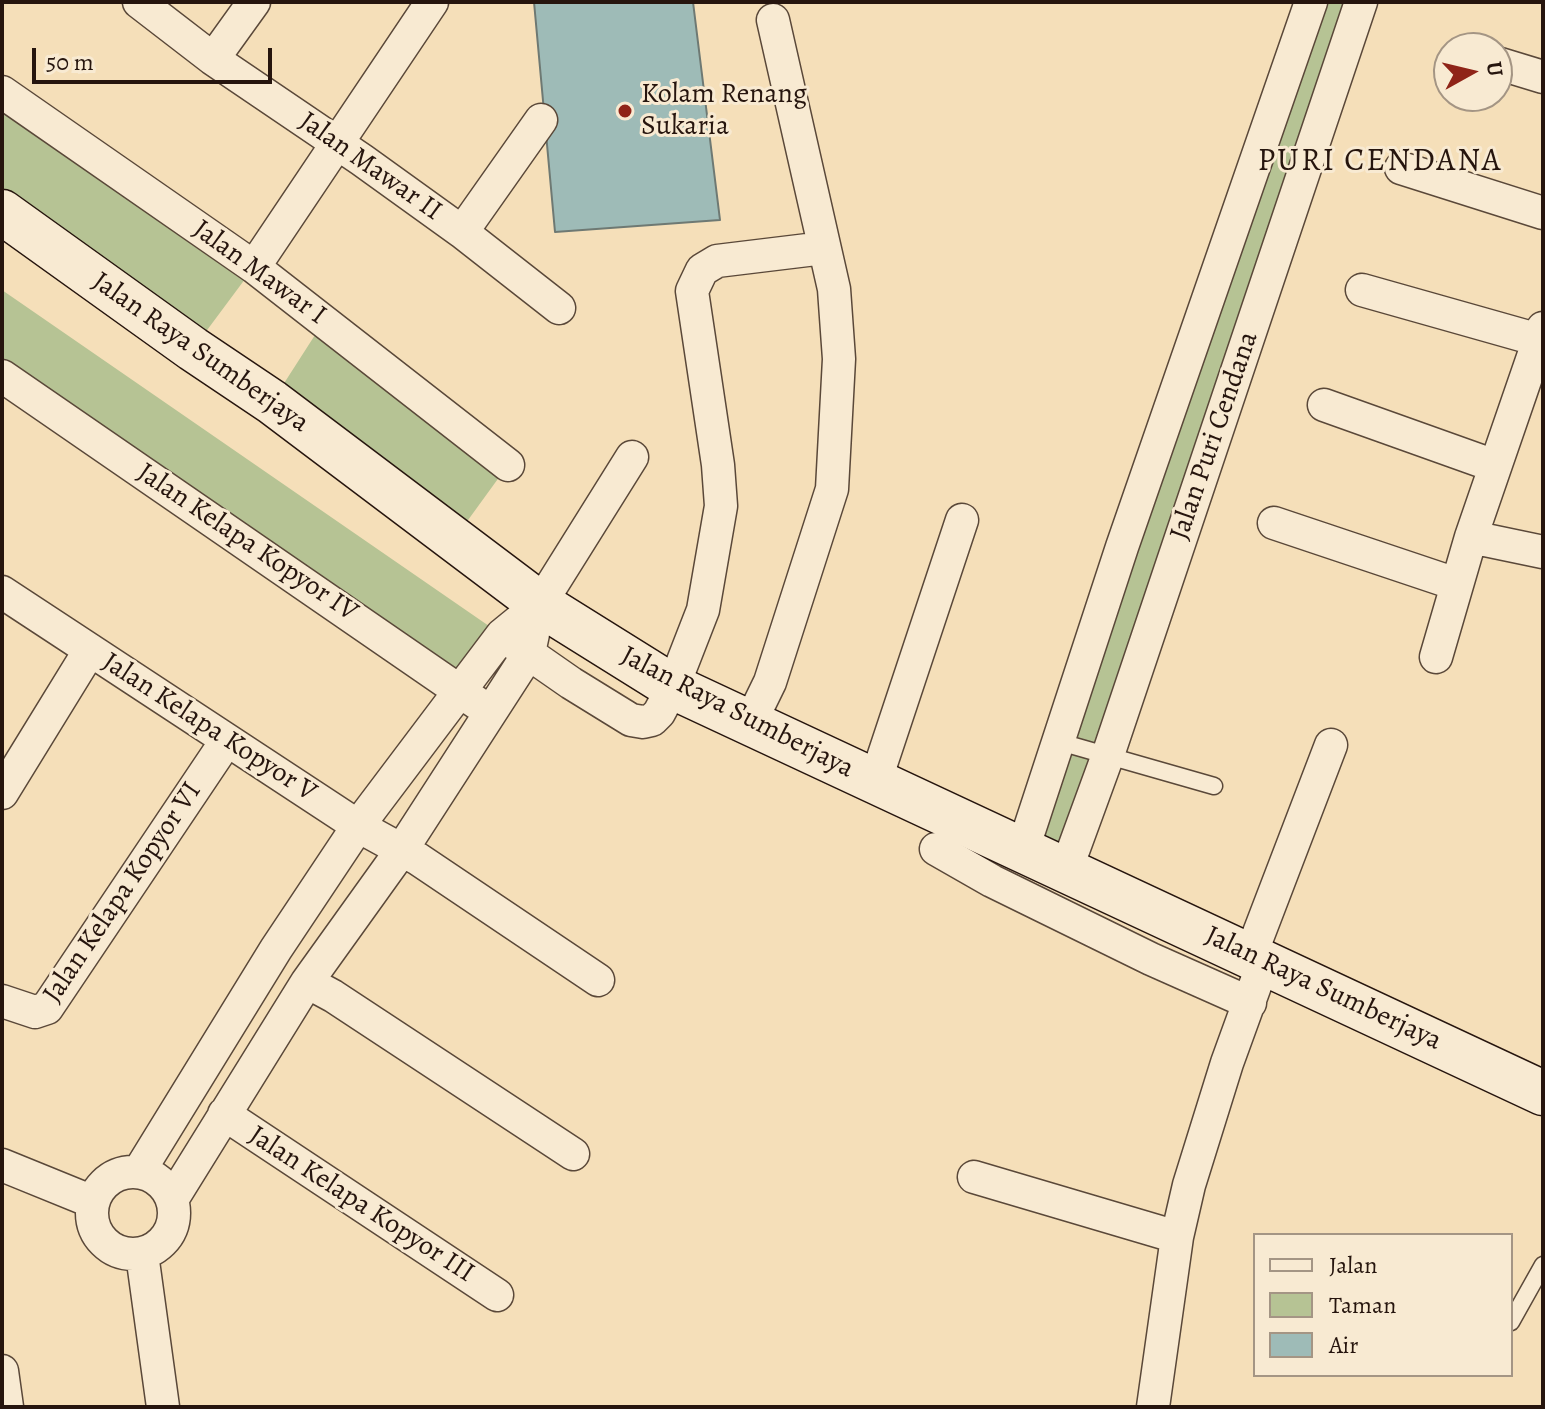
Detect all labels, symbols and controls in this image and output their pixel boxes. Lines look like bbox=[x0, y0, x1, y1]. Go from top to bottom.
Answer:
scale bar bbox=[36, 32, 276, 82]
north arrow bbox=[1433, 32, 1513, 112]
text: 50 m bbox=[46, 46, 94, 78]
text: U bbox=[1479, 60, 1511, 78]
place label: Kolam Renang Sukaria bbox=[641, 78, 807, 144]
marker: Kolam Renang Sukaria bbox=[616, 102, 634, 120]
street label: Jalan Mawar II bbox=[292, 105, 448, 229]
district label: PURI CENDANA bbox=[1257, 143, 1503, 181]
street label: Jalan Mawar I bbox=[186, 213, 332, 333]
street label: Jalan Raya Sumberjaya bbox=[85, 265, 315, 441]
street label: Jalan Puri Cendana bbox=[1164, 327, 1266, 545]
street label: Jalan Kelapa Kopyor IV bbox=[130, 457, 364, 629]
street label: Jalan Raya Sumberjaya bbox=[615, 640, 859, 786]
street label: Jalan Kelapa Kopyor V bbox=[95, 646, 323, 810]
street label: Jalan Kelapa Kopyor VI bbox=[37, 776, 209, 1010]
street label: Jalan Raya Sumberjaya bbox=[1199, 919, 1447, 1059]
street label: Jalan Kelapa Kopyor III bbox=[242, 1119, 480, 1291]
legend bbox=[1253, 1233, 1513, 1377]
text: Jalan bbox=[1329, 1249, 1378, 1281]
text: Taman bbox=[1329, 1289, 1396, 1321]
text: Air bbox=[1329, 1329, 1359, 1361]

